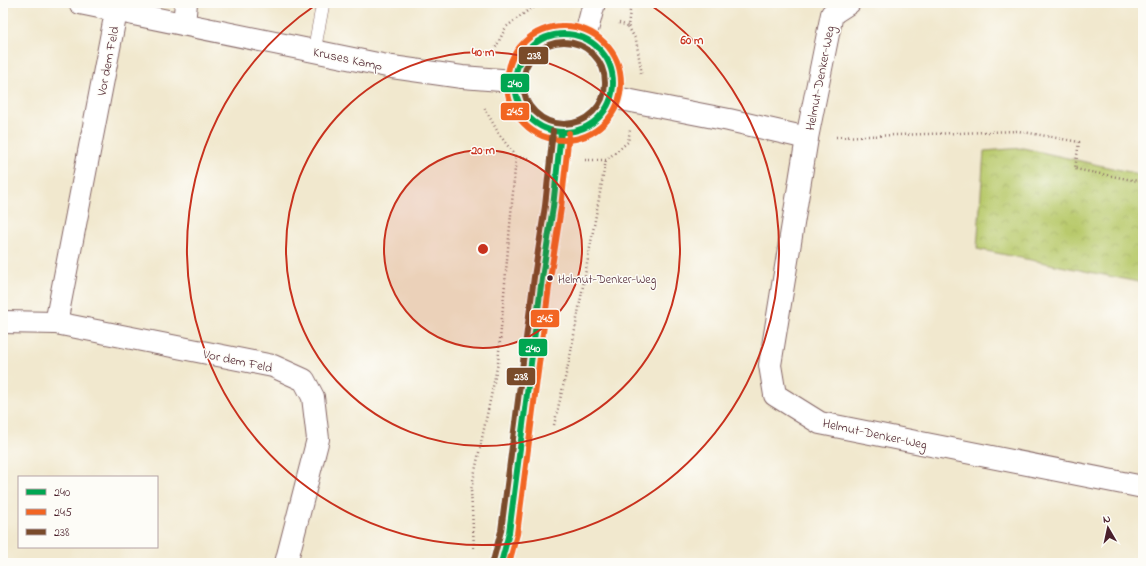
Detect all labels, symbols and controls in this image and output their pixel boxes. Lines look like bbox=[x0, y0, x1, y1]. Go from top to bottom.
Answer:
street label: Vor dem Feld bbox=[92, 24, 125, 99]
street label: Helmut-Denker-Weg bbox=[801, 24, 841, 132]
text: 60 m bbox=[680, 32, 704, 50]
street label: Kruses Kamp bbox=[311, 43, 384, 76]
text: 40 m bbox=[471, 44, 495, 62]
line badge: 238 bbox=[518, 46, 549, 65]
text: 238 bbox=[526, 48, 542, 64]
line badge: 240 bbox=[500, 73, 530, 93]
text: 240 bbox=[507, 76, 523, 92]
line badge: 245 bbox=[500, 102, 530, 121]
text: 245 bbox=[506, 104, 524, 120]
text: 20 m bbox=[470, 142, 495, 160]
centre of rings bbox=[476, 242, 490, 256]
place label: Helmut-Denker-Weg bbox=[558, 271, 656, 290]
marker: Helmut-Denker-Weg bbox=[545, 273, 555, 283]
line badge: 245 bbox=[530, 309, 560, 328]
text: 245 bbox=[536, 311, 554, 327]
line badge: 240 bbox=[518, 338, 548, 357]
text: 240 bbox=[525, 341, 541, 357]
street label: Vor dem Feld bbox=[200, 345, 275, 378]
line badge: 238 bbox=[506, 367, 536, 386]
text: 238 bbox=[513, 369, 529, 385]
street label: Helmut-Denker-Weg bbox=[821, 414, 929, 456]
legend bbox=[18, 476, 158, 548]
text: 240 bbox=[54, 484, 70, 502]
text: 245 bbox=[54, 504, 72, 522]
north arrow bbox=[1088, 508, 1128, 548]
text: N bbox=[1102, 511, 1112, 528]
text: 238 bbox=[54, 524, 70, 542]

